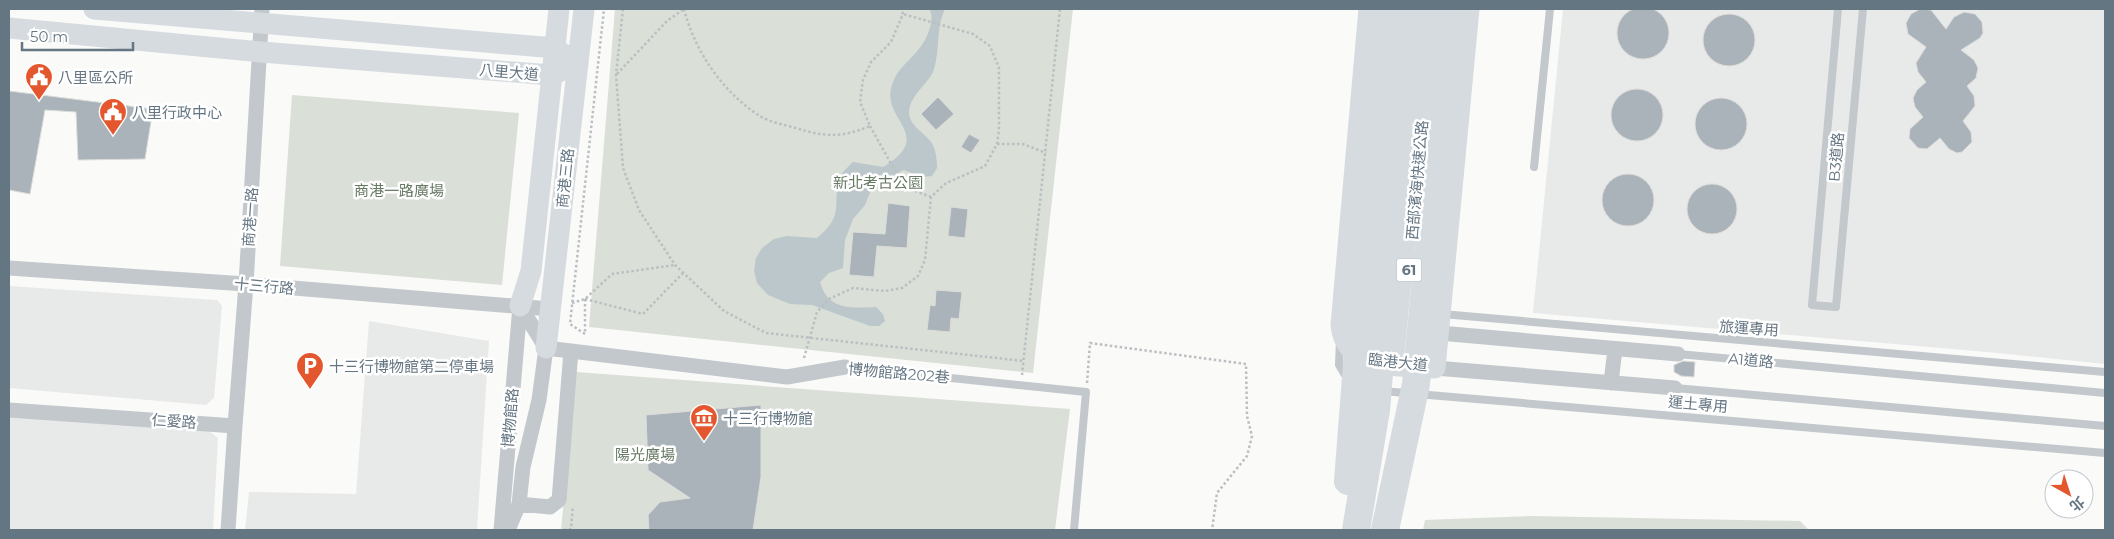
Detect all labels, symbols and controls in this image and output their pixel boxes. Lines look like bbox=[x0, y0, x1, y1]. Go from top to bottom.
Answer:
scale bar bbox=[22, 20, 134, 52]
text: 50 m bbox=[30, 27, 68, 46]
street label: 八里大道 bbox=[478, 60, 540, 84]
public building icon: 八里區公所 bbox=[24, 62, 54, 101]
place label: 八里區公所 bbox=[58, 68, 133, 87]
public building icon: 八里行政中心 bbox=[98, 97, 128, 136]
place label: 八里行政中心 bbox=[132, 103, 222, 122]
street label: 西部濱海快速公路 bbox=[1402, 119, 1432, 241]
street label: B3道路 bbox=[1824, 131, 1848, 183]
street label: 商港三路 bbox=[552, 147, 578, 209]
park label: 新北考古公園 bbox=[833, 173, 923, 192]
park label: 商港一路廣場 bbox=[354, 181, 444, 200]
street label: 商港一路 bbox=[238, 186, 262, 248]
road number: 61 bbox=[1396, 258, 1422, 282]
street label: 十三行路 bbox=[233, 274, 295, 298]
street label: 旅運專用 bbox=[1718, 316, 1780, 340]
street label: 臨港大道 bbox=[1367, 349, 1429, 375]
street label: A1道路 bbox=[1727, 349, 1775, 371]
parking icon: 十三行博物館第二停車場 bbox=[295, 351, 325, 390]
place label: 十三行博物館第二停車場 bbox=[329, 357, 494, 376]
street label: 博物館路202巷 bbox=[847, 359, 951, 387]
street label: 博物館路 bbox=[498, 387, 522, 449]
street label: 運土專用 bbox=[1667, 392, 1729, 416]
museum icon: 十三行博物館 bbox=[689, 403, 719, 442]
place label: 十三行博物館 bbox=[723, 409, 813, 428]
street label: 仁愛路 bbox=[151, 410, 197, 432]
park label: 陽光廣場 bbox=[615, 445, 675, 464]
north arrow bbox=[2044, 469, 2094, 519]
text: 北 bbox=[2066, 493, 2088, 516]

